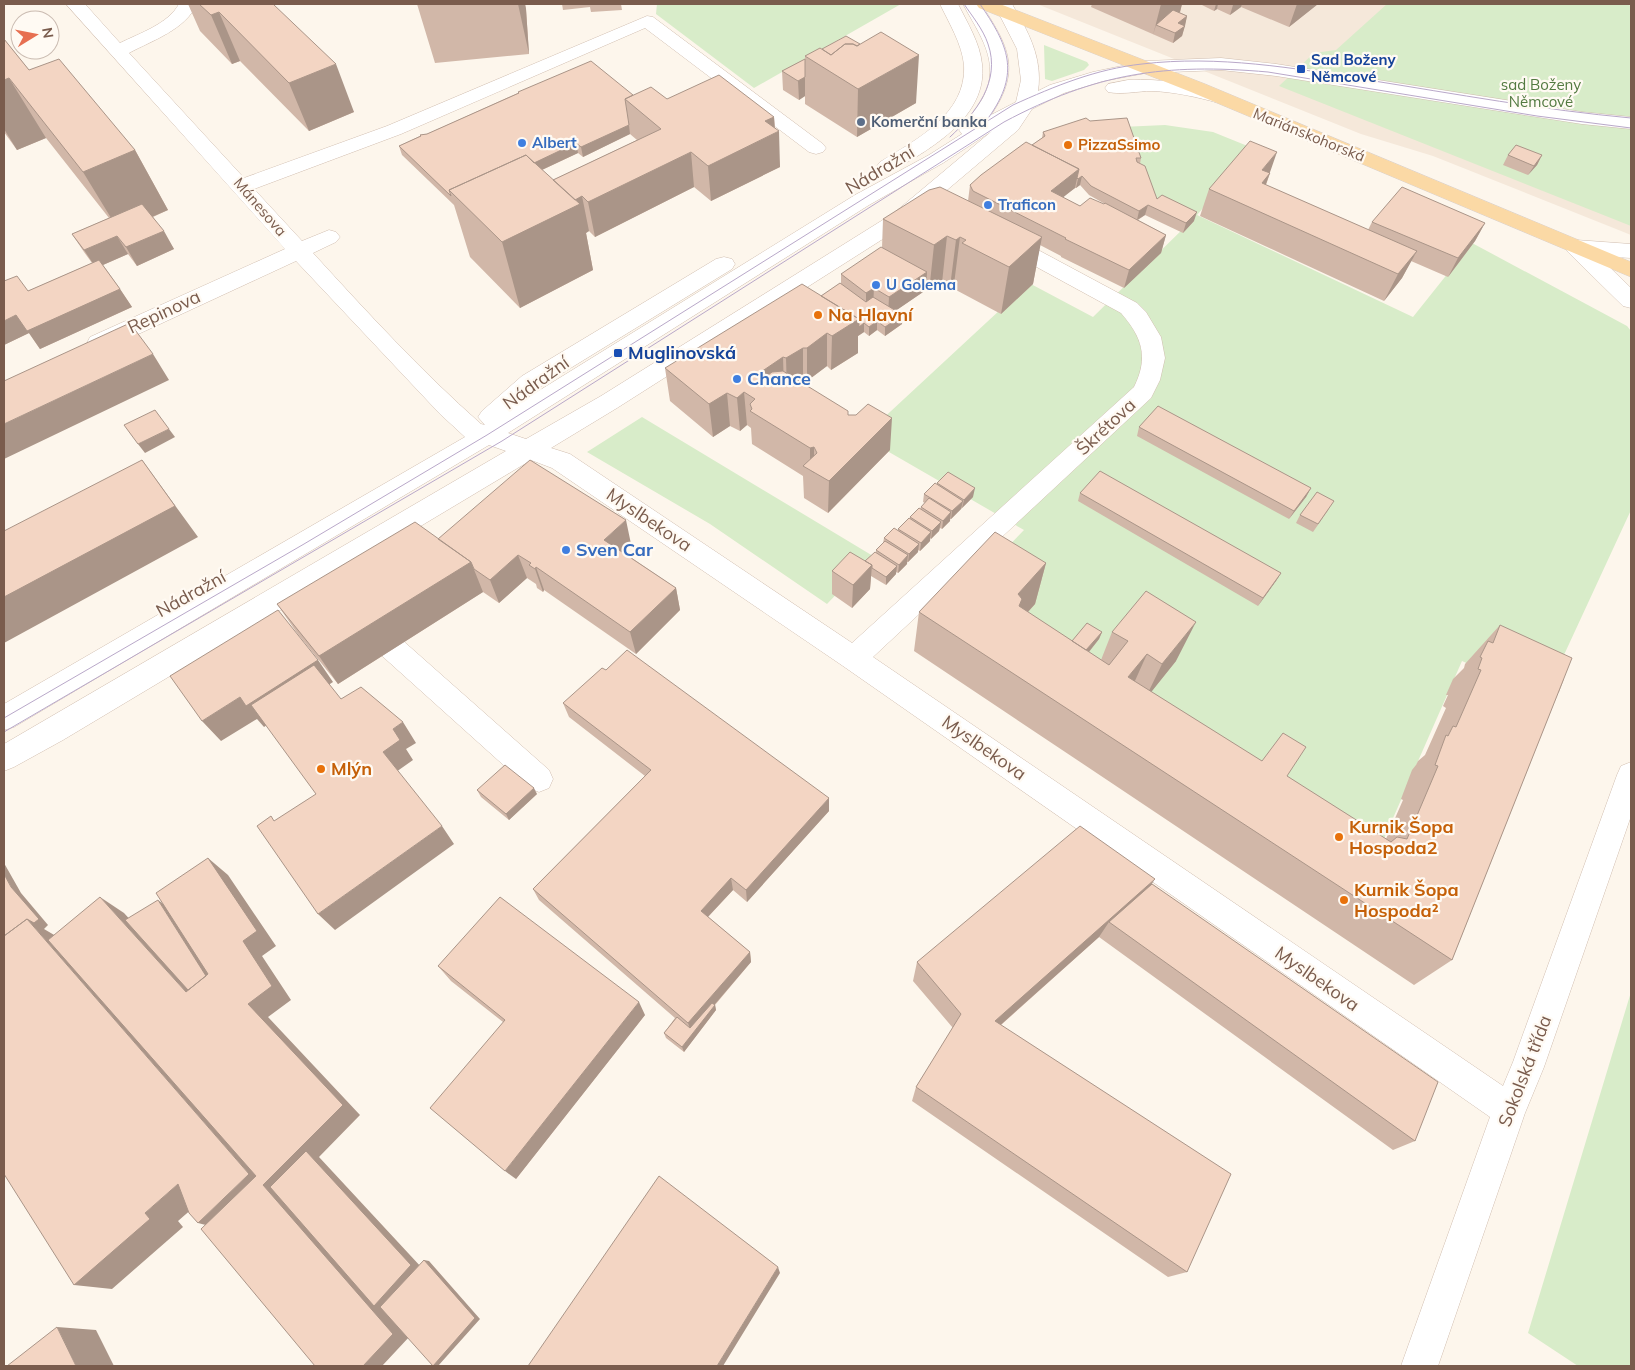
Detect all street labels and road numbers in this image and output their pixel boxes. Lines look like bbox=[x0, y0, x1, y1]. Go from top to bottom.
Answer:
street label: Mariánskohorská bbox=[1250, 103, 1368, 166]
street label: Nádražní bbox=[841, 139, 920, 199]
street label: Mánesova bbox=[230, 173, 291, 240]
street label: Repinova bbox=[124, 285, 204, 338]
street label: Nádražní bbox=[498, 350, 575, 414]
street label: Škrétova bbox=[1071, 393, 1140, 460]
street label: Myslbekova bbox=[602, 483, 696, 557]
street label: Nádražní bbox=[152, 564, 231, 622]
street label: Myslbekova bbox=[938, 710, 1031, 785]
street label: Myslbekova bbox=[1271, 941, 1364, 1016]
street label: Sokolská třída bbox=[1493, 1012, 1556, 1130]

